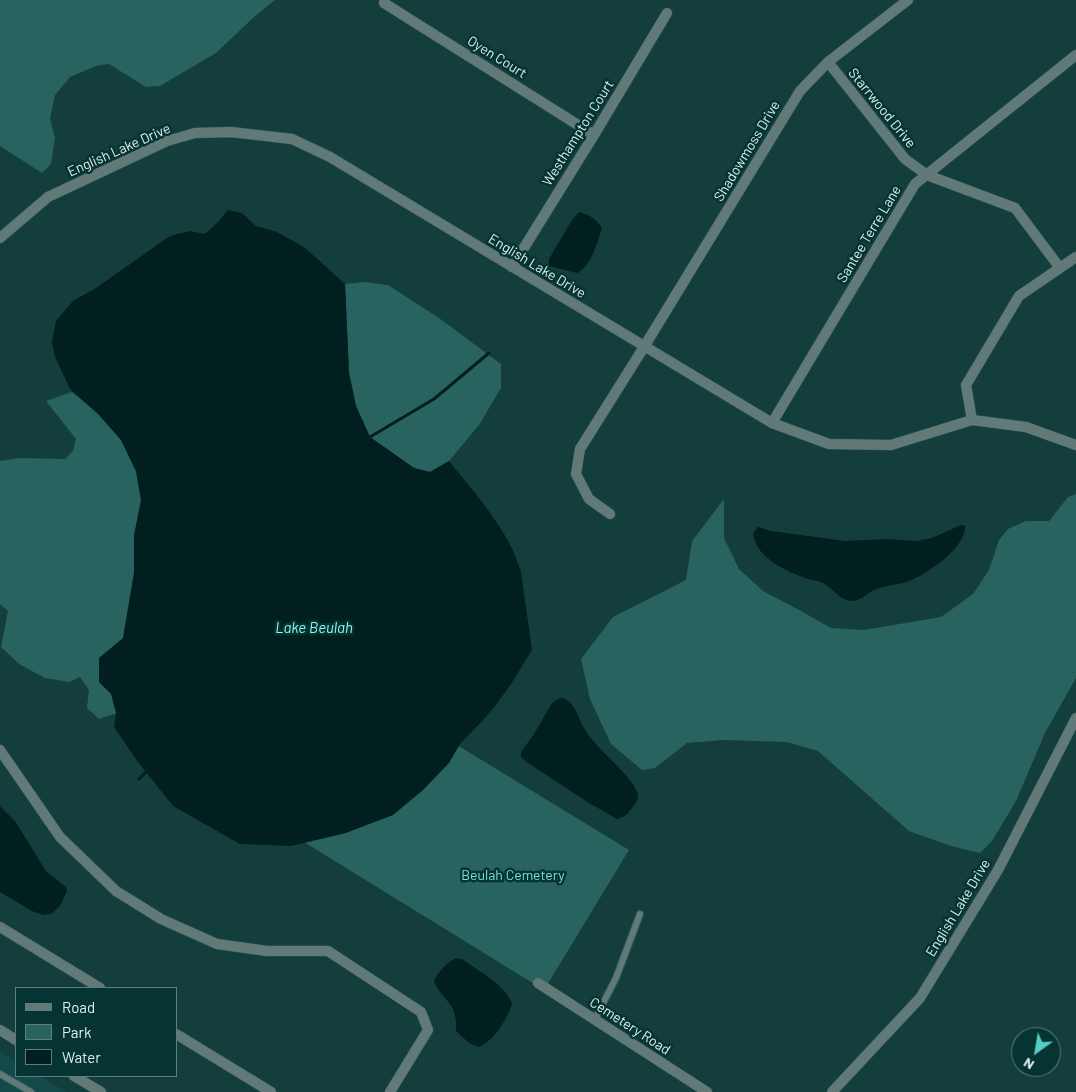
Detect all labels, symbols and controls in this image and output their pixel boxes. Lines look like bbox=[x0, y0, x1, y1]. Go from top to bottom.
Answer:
street label: Oyen Court bbox=[464, 32, 530, 82]
street label: Starrwood Drive bbox=[845, 65, 919, 151]
street label: Westhampton Court bbox=[539, 77, 617, 189]
street label: Shadowmoss Drive bbox=[710, 98, 784, 204]
street label: English Lake Drive bbox=[65, 120, 173, 180]
street label: Santee Terre Lane bbox=[833, 182, 905, 286]
street label: English Lake Drive bbox=[485, 230, 589, 302]
water label: Lake Beulah bbox=[275, 619, 353, 637]
street label: English Lake Drive bbox=[922, 856, 994, 960]
park label: Beulah Cemetery bbox=[461, 867, 565, 883]
legend bbox=[15, 987, 178, 1077]
street label: Cemetery Road bbox=[586, 994, 674, 1058]
text: Road bbox=[62, 998, 95, 1016]
text: Park bbox=[62, 1023, 91, 1041]
north arrow bbox=[1011, 1027, 1061, 1077]
text: Water bbox=[62, 1048, 101, 1066]
text: N bbox=[1020, 1055, 1037, 1074]

